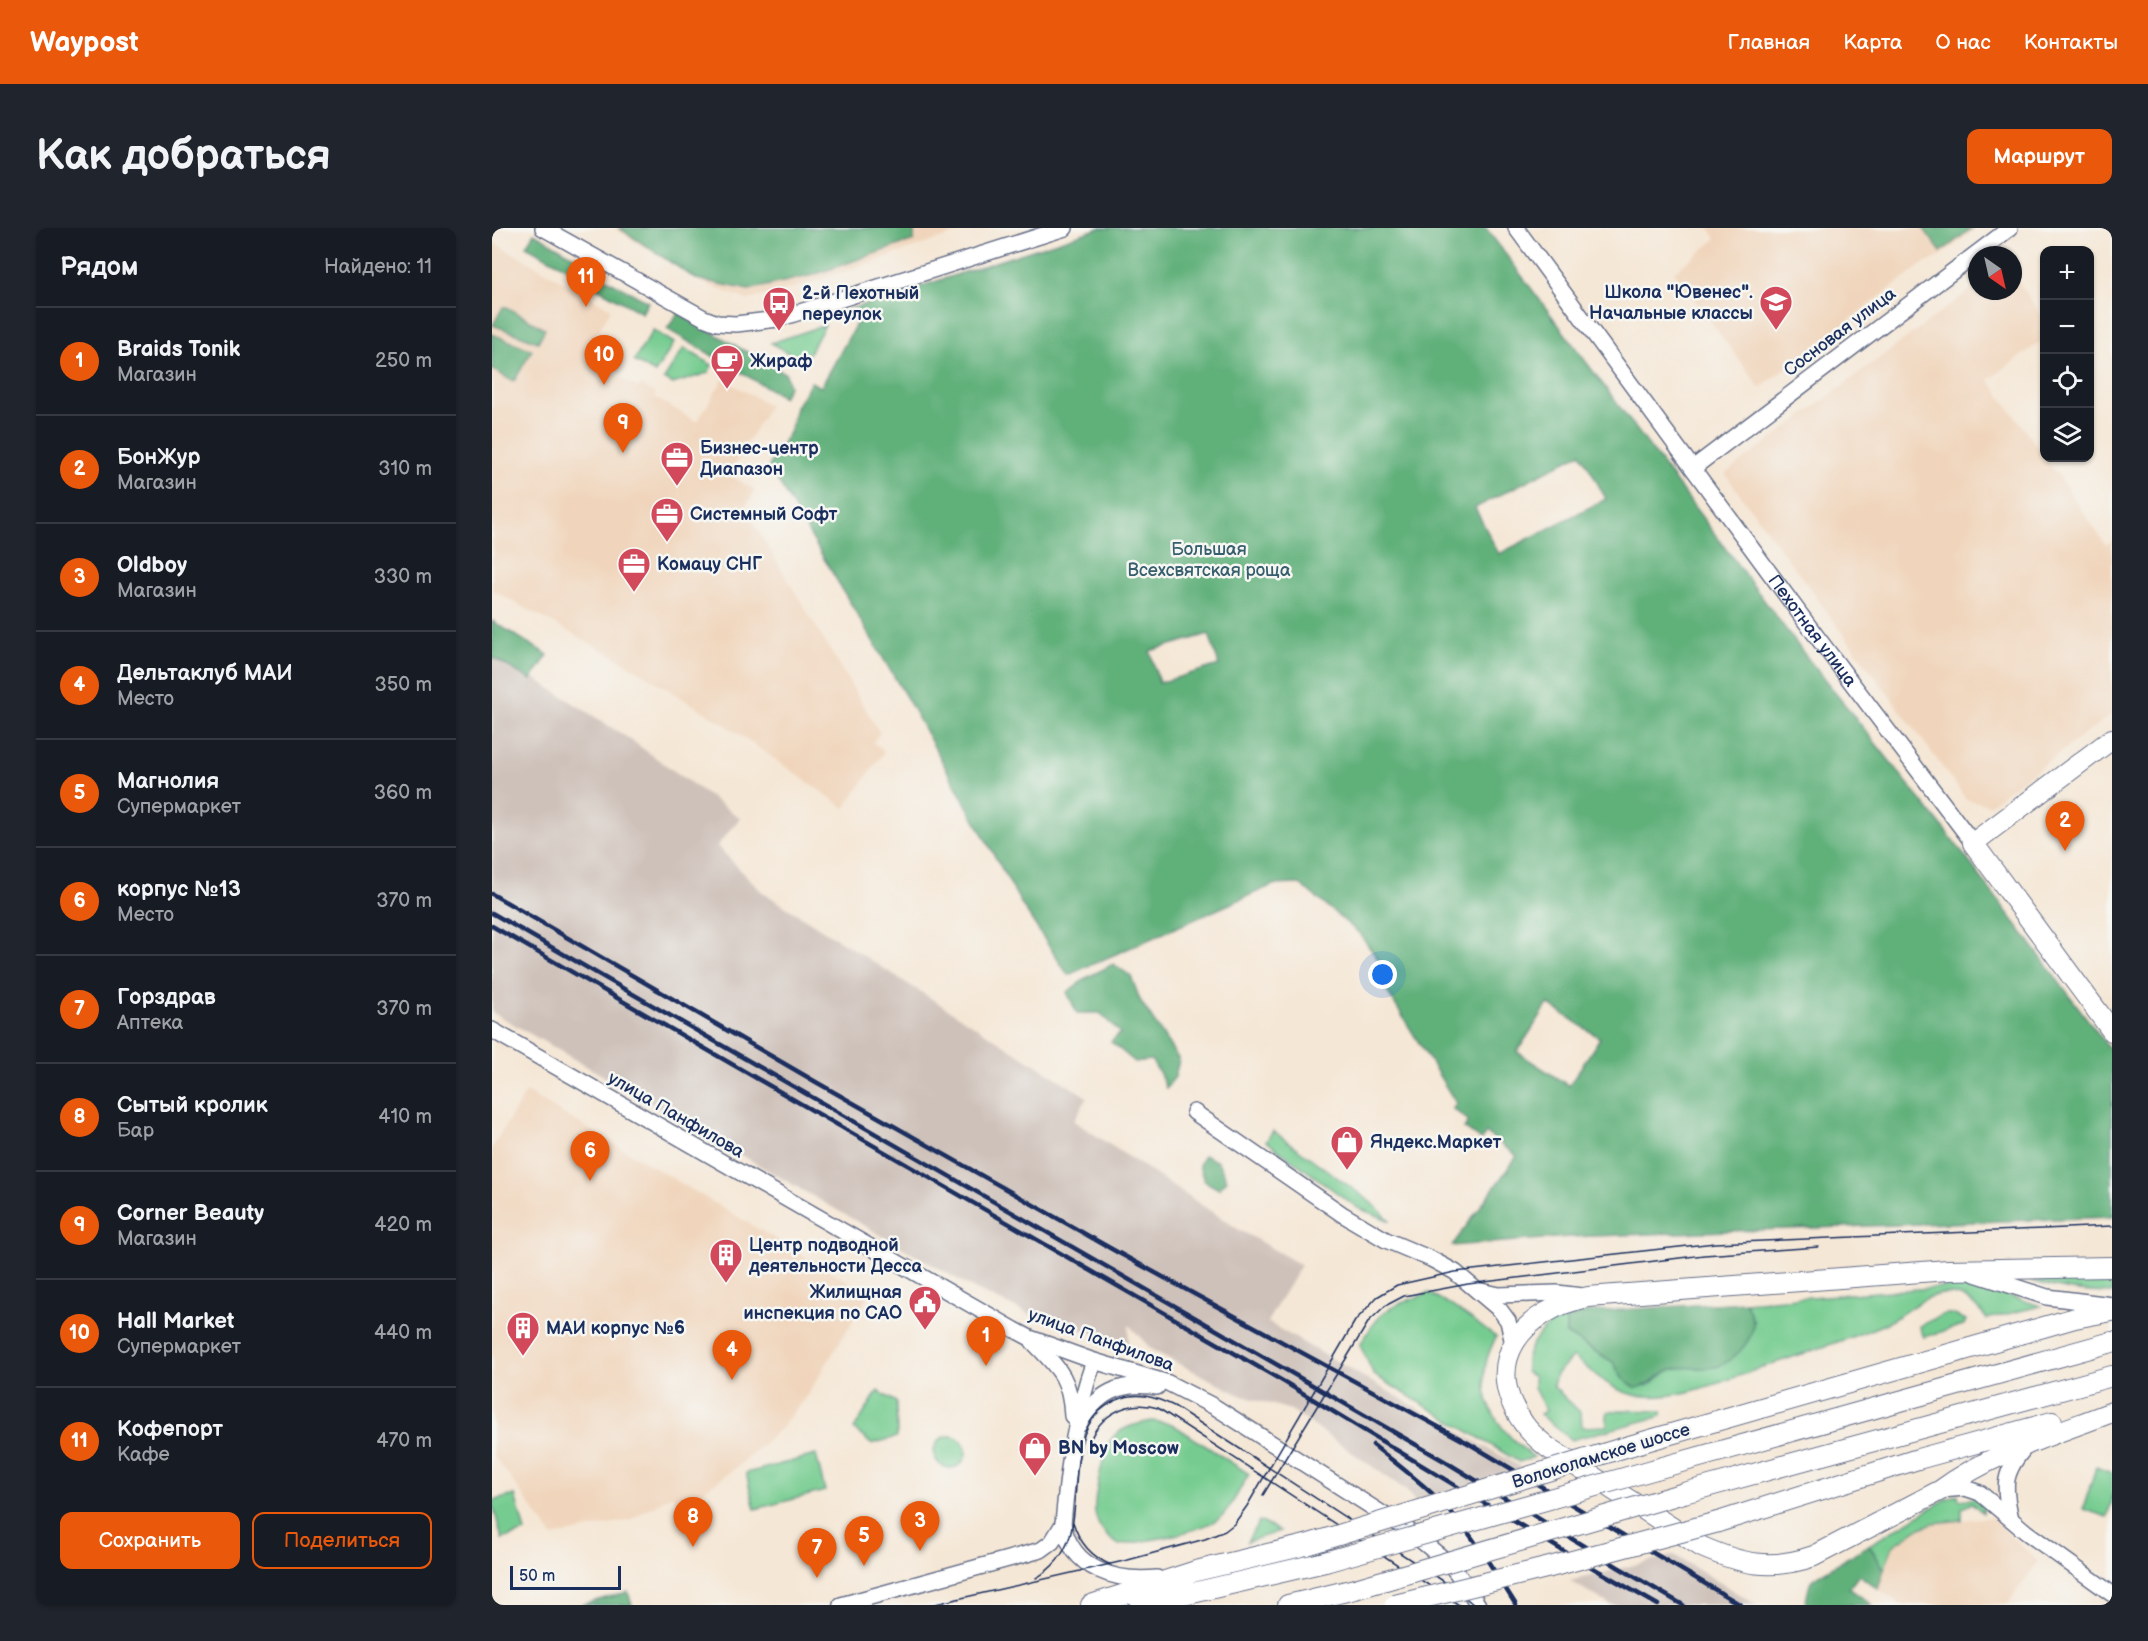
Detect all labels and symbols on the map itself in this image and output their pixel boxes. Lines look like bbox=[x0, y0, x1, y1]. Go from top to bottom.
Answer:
north arrow bbox=[1968, 246, 2022, 300]
pin: 11 bbox=[566, 257, 605, 307]
place label: Школа "Ювенес". Начальные классы bbox=[1589, 282, 1753, 324]
place label: 2-й Пехотный переулок bbox=[802, 283, 919, 325]
street label: Сосновая улица bbox=[1780, 283, 1900, 381]
school or university icon: Школа "Ювенес". Начальные классы bbox=[1758, 284, 1794, 331]
bus stop icon: 2-й Пехотный переулок bbox=[761, 285, 797, 332]
pin: 10 bbox=[584, 336, 624, 385]
cafe icon: Жираф bbox=[709, 343, 745, 390]
place label: Жираф bbox=[750, 351, 813, 372]
pin: 9 bbox=[604, 404, 642, 453]
place label: Бизнес-центр Диапазон bbox=[700, 438, 819, 480]
office icon: Бизнес-центр Диапазон bbox=[659, 440, 695, 487]
office icon: Системный Софт bbox=[649, 496, 685, 543]
place label: Системный Софт bbox=[690, 504, 838, 525]
park label: Большая Всехсвятская роща bbox=[1127, 539, 1291, 581]
office icon: Комацу СНГ bbox=[616, 546, 652, 593]
place label: Комацу СНГ bbox=[657, 554, 763, 575]
street label: Пехотная улица bbox=[1764, 570, 1861, 691]
pin: 2 bbox=[2046, 802, 2084, 851]
your location bbox=[1368, 960, 1397, 989]
street label: улица Панфилова bbox=[604, 1067, 748, 1163]
shop icon: Яндекс.Маркет bbox=[1329, 1124, 1365, 1171]
pin: 6 bbox=[570, 1132, 610, 1181]
place label: Яндекс.Маркет bbox=[1370, 1132, 1502, 1153]
place label: Центр подводной деятельности Десса bbox=[748, 1235, 923, 1277]
building icon: Центр подводной деятельности Десса bbox=[708, 1237, 744, 1284]
place label: Жилищная инспекция по САО bbox=[744, 1282, 902, 1324]
public building icon: Жилищная инспекция по САО bbox=[907, 1284, 943, 1331]
street label: улица Панфилова bbox=[1025, 1304, 1177, 1376]
building icon: МАИ корпус №6 bbox=[505, 1310, 541, 1357]
pin: 1 bbox=[966, 1316, 1006, 1366]
place label: МАИ корпус №6 bbox=[546, 1318, 685, 1339]
pin: 4 bbox=[712, 1330, 752, 1380]
street label: Волоколамское шоссе bbox=[1510, 1419, 1692, 1493]
shop icon: BN by Moscow bbox=[1017, 1430, 1053, 1477]
place label: BN by Moscow bbox=[1058, 1438, 1179, 1459]
pin: 8 bbox=[674, 1498, 712, 1547]
pin: 3 bbox=[900, 1502, 940, 1551]
pin: 5 bbox=[844, 1516, 884, 1566]
pin: 7 bbox=[798, 1528, 836, 1578]
scale bar bbox=[510, 1563, 621, 1590]

